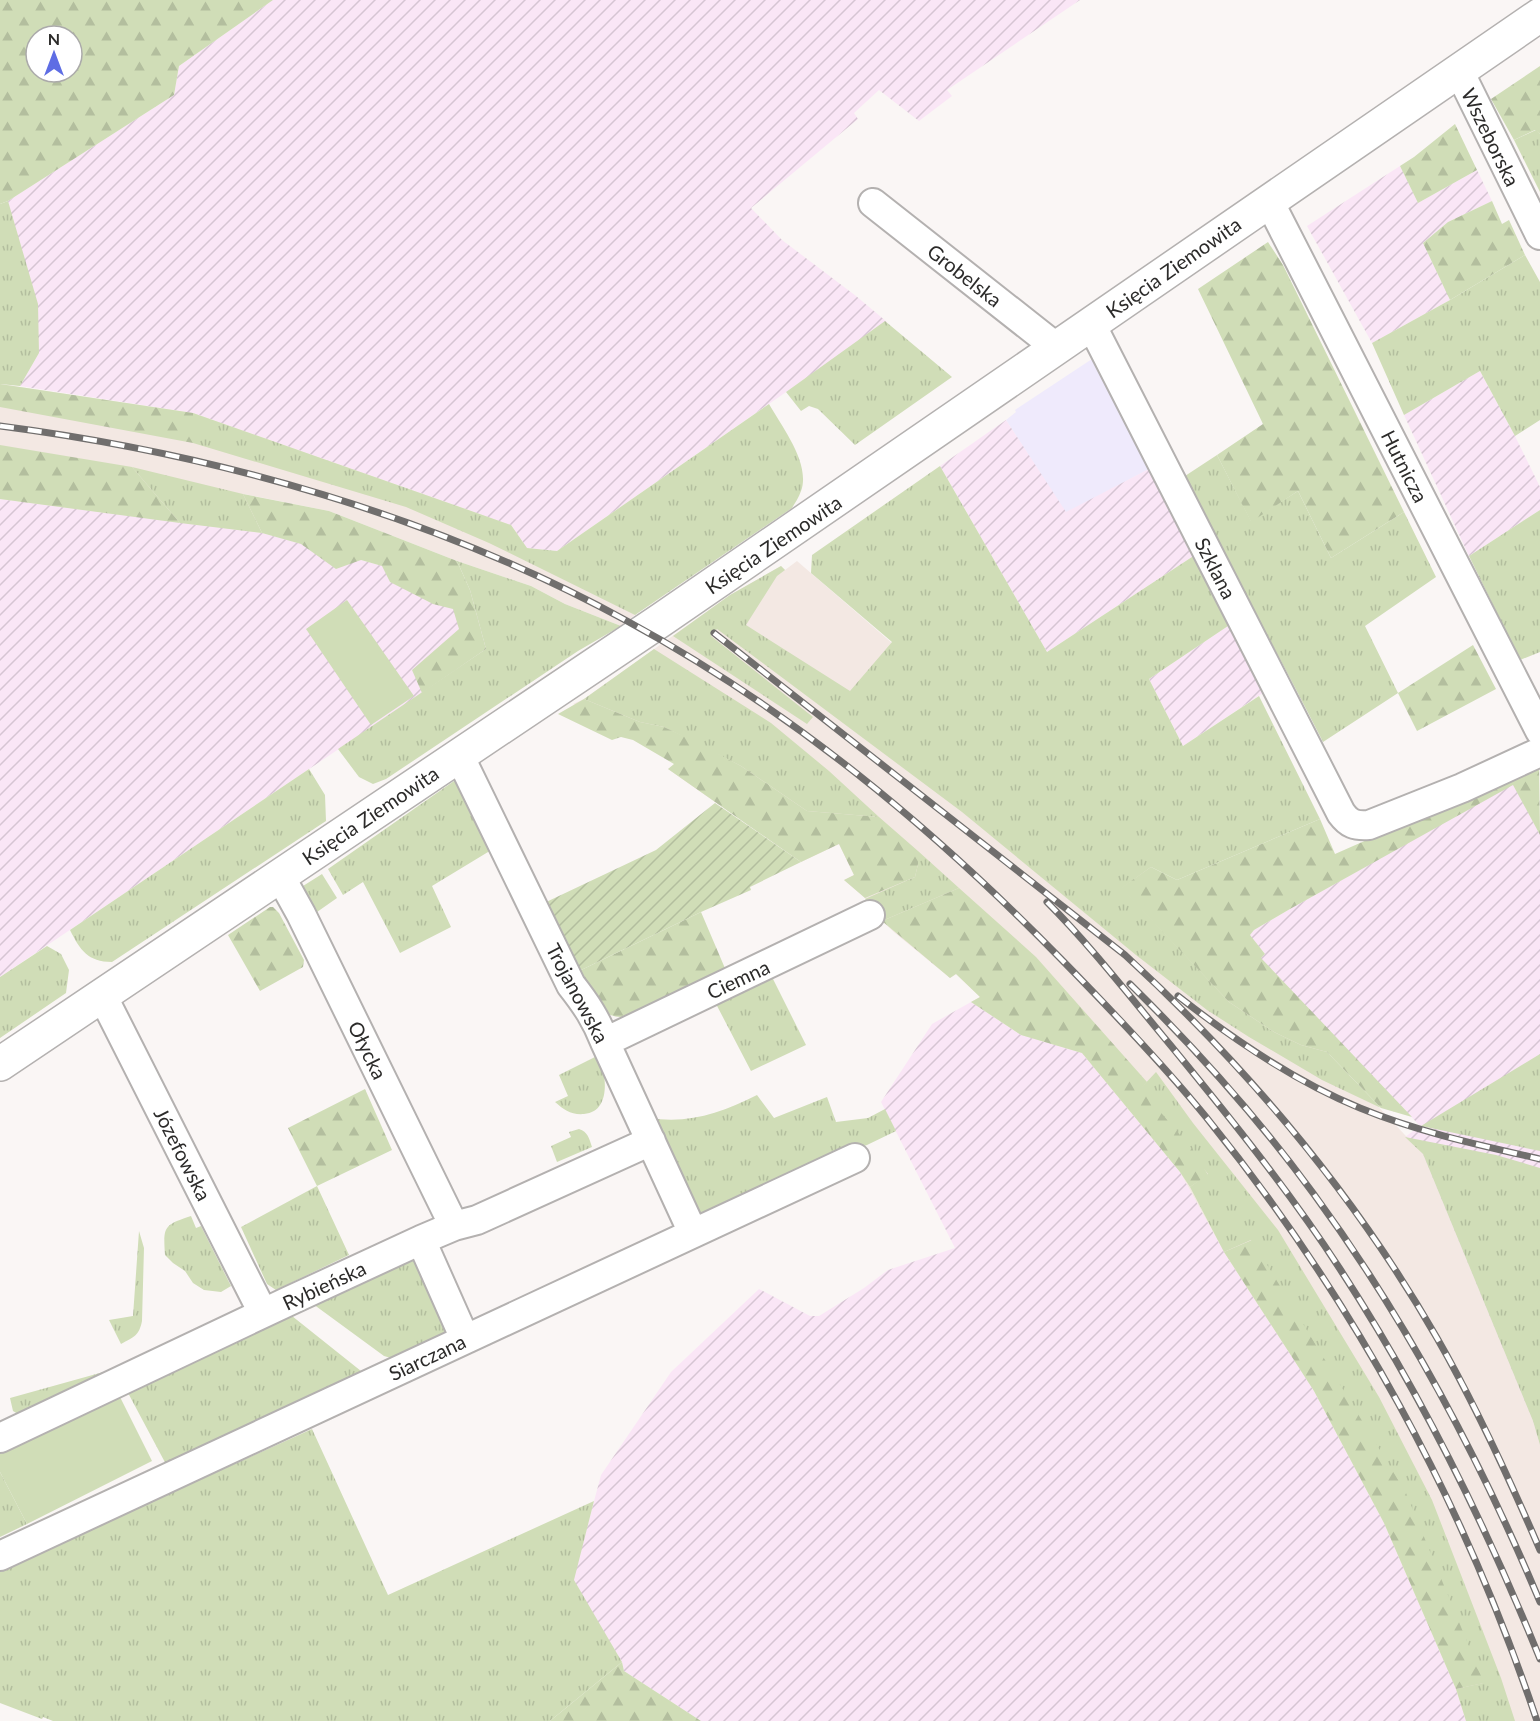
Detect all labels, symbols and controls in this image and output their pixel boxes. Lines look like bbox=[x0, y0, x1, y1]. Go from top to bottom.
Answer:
north arrow bbox=[24, 24, 84, 84]
text: N bbox=[48, 29, 60, 48]
street label: Wszeborska bbox=[1457, 84, 1525, 190]
street label: Księcia Ziemowita bbox=[1101, 212, 1245, 322]
street label: Grobelska bbox=[923, 238, 1007, 312]
street label: Hutnicza bbox=[1377, 426, 1433, 506]
street label: Księcia Ziemowita bbox=[700, 490, 846, 598]
street label: Szklana bbox=[1190, 533, 1242, 603]
street label: Księcia Ziemowita bbox=[297, 761, 443, 869]
street label: Trojanowska bbox=[542, 939, 614, 1047]
street label: Ciemna bbox=[703, 954, 773, 1004]
street label: Ołycka bbox=[344, 1017, 392, 1083]
street label: Józefowska bbox=[149, 1104, 217, 1204]
street label: Rybieńska bbox=[279, 1255, 369, 1315]
street label: Siarczana bbox=[385, 1329, 469, 1385]

